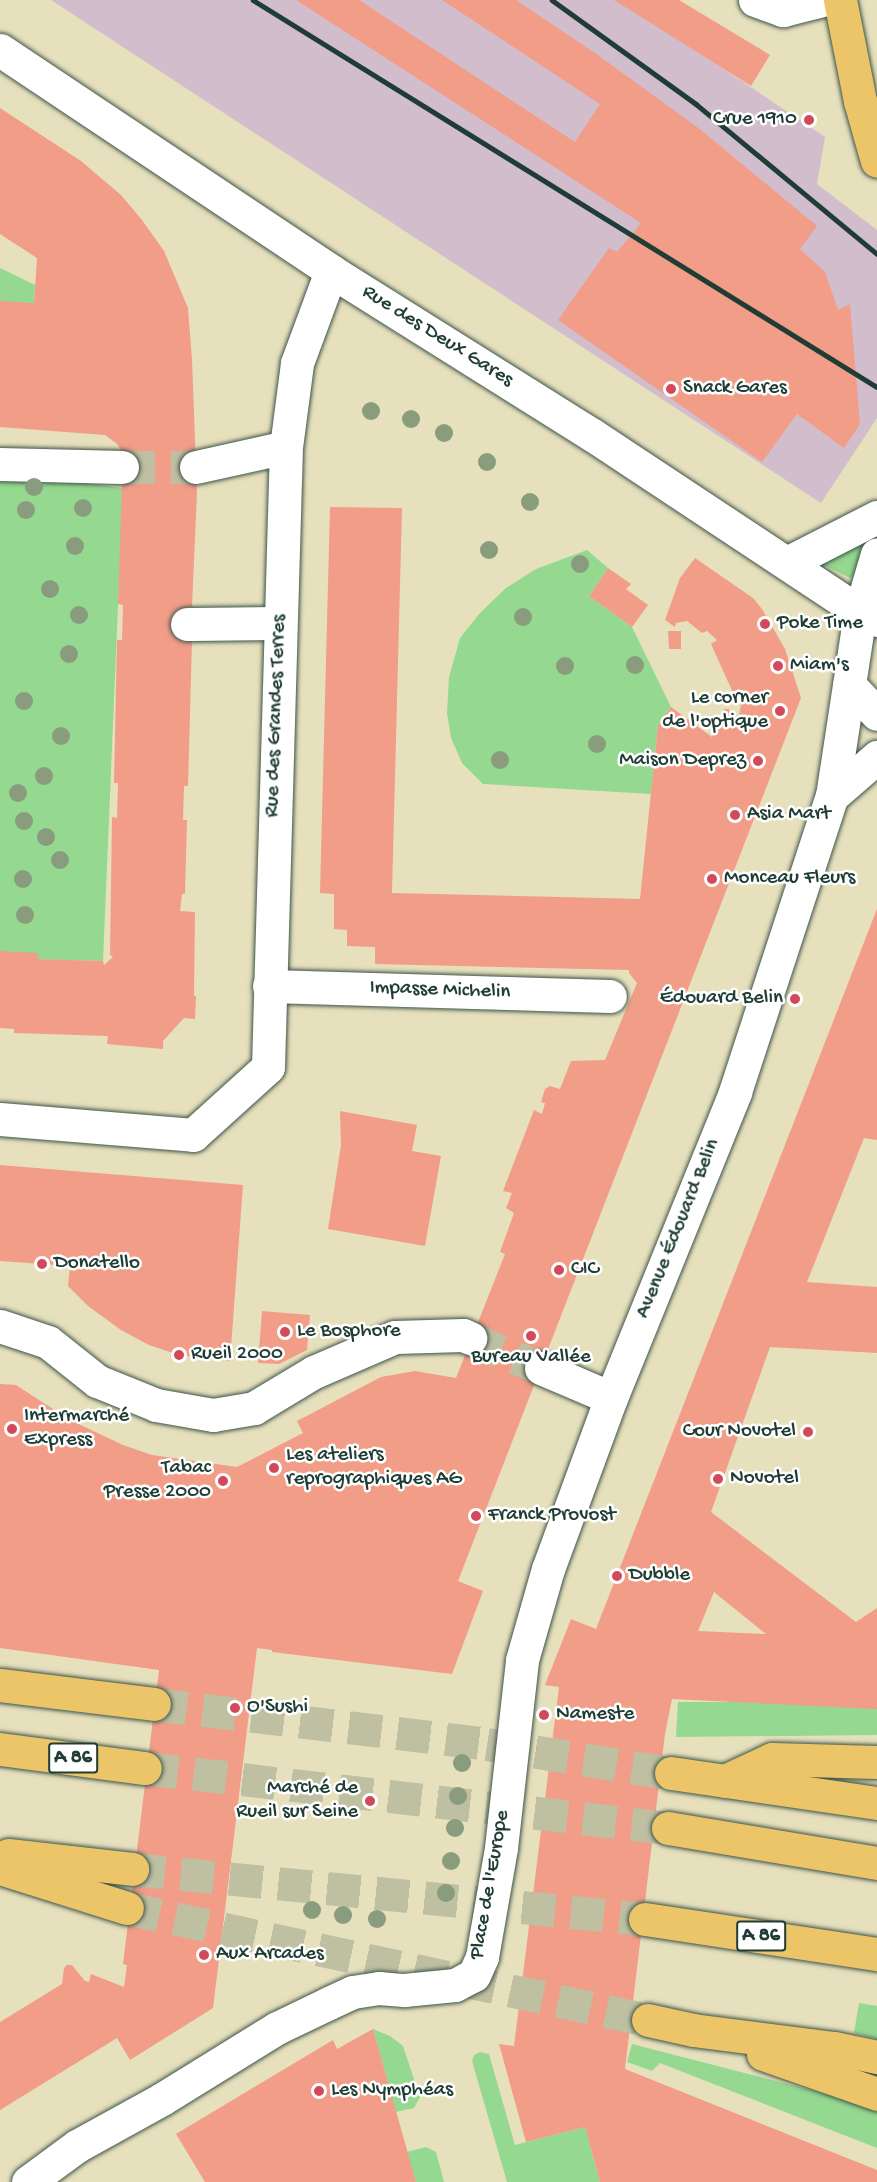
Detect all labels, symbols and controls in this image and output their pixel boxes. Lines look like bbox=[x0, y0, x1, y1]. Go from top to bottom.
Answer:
place label: Crue 1910 bbox=[713, 107, 797, 133]
marker: Crue 1910 bbox=[802, 113, 816, 127]
street label: Rue des Deux Gares bbox=[357, 280, 517, 394]
place label: Snack Gares bbox=[683, 376, 787, 402]
marker: Snack Gares bbox=[664, 382, 678, 396]
place label: Poke Time bbox=[777, 611, 863, 637]
street label: Rue des Grandes Terres bbox=[261, 614, 293, 818]
marker: Poke Time bbox=[758, 617, 772, 631]
place label: Miam's bbox=[790, 653, 849, 679]
marker: Miam's bbox=[771, 659, 785, 673]
place label: Le corner de l'optique bbox=[662, 686, 768, 736]
marker: Le corner de l'optique bbox=[773, 704, 787, 718]
place label: Maison Deprez bbox=[619, 748, 746, 774]
marker: Maison Deprez bbox=[751, 754, 765, 768]
place label: Asia Mart bbox=[747, 802, 831, 828]
marker: Asia Mart bbox=[728, 808, 742, 822]
place label: Monceau Fleurs bbox=[724, 866, 855, 892]
marker: Monceau Fleurs bbox=[705, 872, 719, 886]
street label: Impasse Michelin bbox=[369, 976, 511, 1006]
place label: Édouard Belin bbox=[660, 986, 783, 1012]
marker: Édouard Belin bbox=[788, 992, 802, 1006]
street label: Avenue Édouard Belin bbox=[631, 1136, 727, 1322]
place label: Donatello bbox=[54, 1251, 140, 1277]
marker: Donatello bbox=[35, 1257, 49, 1271]
place label: CIC bbox=[571, 1257, 599, 1283]
marker: CIC bbox=[552, 1263, 566, 1277]
place label: Le Bosphore bbox=[297, 1319, 401, 1345]
marker: Le Bosphore bbox=[278, 1325, 292, 1339]
marker: Bureau Vallée bbox=[524, 1329, 538, 1343]
place label: Rueil 2000 bbox=[191, 1342, 283, 1368]
place label: Bureau Vallée bbox=[471, 1345, 591, 1371]
marker: Rueil 2000 bbox=[172, 1348, 186, 1362]
place label: Intermarché Express bbox=[24, 1404, 129, 1454]
place label: Cour Novotel bbox=[683, 1419, 796, 1445]
marker: Intermarché Express bbox=[5, 1422, 19, 1436]
marker: Cour Novotel bbox=[801, 1425, 815, 1439]
place label: Les ateliers reprographiques AG bbox=[286, 1443, 462, 1493]
place label: Tabac Presse 2000 bbox=[104, 1456, 211, 1506]
marker: Les ateliers reprographiques AG bbox=[267, 1461, 281, 1475]
place label: Novotel bbox=[730, 1466, 799, 1492]
marker: Novotel bbox=[711, 1472, 725, 1486]
marker: Tabac Presse 2000 bbox=[216, 1474, 230, 1488]
place label: Franck Provost bbox=[488, 1503, 616, 1529]
marker: Franck Provost bbox=[469, 1509, 483, 1523]
place label: Dubble bbox=[629, 1563, 690, 1589]
marker: Dubble bbox=[610, 1569, 624, 1583]
place label: O'Sushi bbox=[247, 1695, 308, 1721]
marker: O'Sushi bbox=[228, 1701, 242, 1715]
place label: Nameste bbox=[556, 1702, 634, 1728]
marker: Nameste bbox=[537, 1708, 551, 1722]
road number: A 86 bbox=[48, 1741, 98, 1775]
place label: Marché de Rueil sur Seine bbox=[236, 1776, 358, 1826]
marker: Marché de Rueil sur Seine bbox=[363, 1794, 377, 1808]
street label: Place de l'Europe bbox=[465, 1808, 517, 1962]
road number: A 86 bbox=[736, 1919, 786, 1953]
place label: Aux Arcades bbox=[216, 1942, 324, 1968]
marker: Aux Arcades bbox=[197, 1948, 211, 1962]
place label: Les Nymphéas bbox=[331, 2078, 453, 2104]
marker: Les Nymphéas bbox=[312, 2084, 326, 2098]

